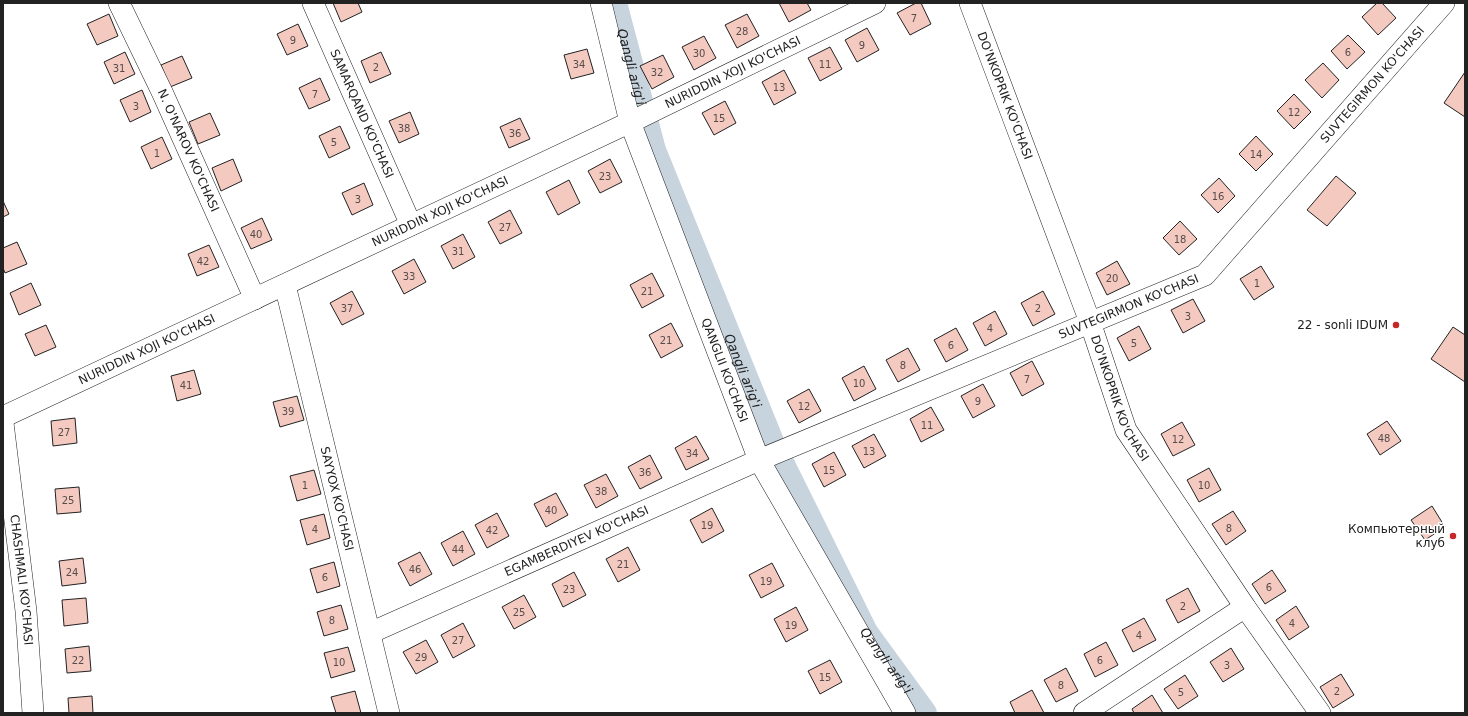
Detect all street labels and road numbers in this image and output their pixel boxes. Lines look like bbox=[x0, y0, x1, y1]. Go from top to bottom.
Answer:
street label: SUVTEGIRMON KO'CHASI bbox=[1317, 24, 1427, 146]
street label: DO'NKOPRIK KO'CHASI bbox=[974, 30, 1035, 161]
street label: NURIDDIN XOJI KO'CHASI bbox=[663, 33, 803, 111]
street label: SAMARQAND KO'CHASI bbox=[327, 47, 396, 180]
street label: N. O'NAROV KO'CHASI bbox=[155, 87, 222, 214]
street label: NURIDDIN XOJI KO'CHASI bbox=[370, 173, 511, 250]
street label: SUVTEGIRMON KO'CHASI bbox=[1057, 271, 1201, 342]
street label: NURIDDIN XOJI KO'CHASI bbox=[76, 311, 217, 387]
street label: QANGLII KO'CHASI bbox=[698, 316, 751, 424]
street label: DO'NKOPRIK KO'CHASI bbox=[1088, 334, 1152, 464]
street label: SAYYOX KO'CHASI bbox=[318, 445, 356, 552]
street label: EGAMBERDIYEV KO'CHASI bbox=[502, 503, 651, 579]
street label: CHASHMALI KO'CHASI bbox=[7, 514, 35, 646]

